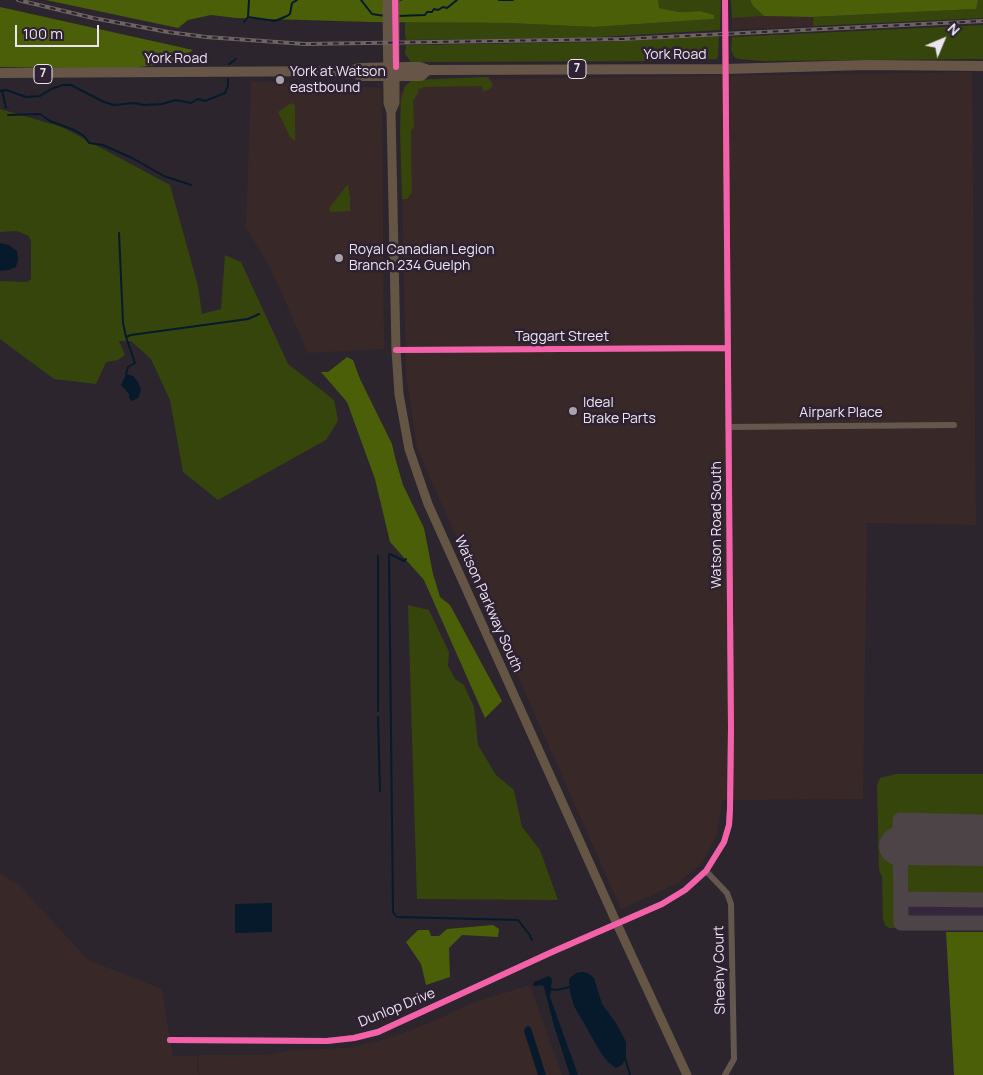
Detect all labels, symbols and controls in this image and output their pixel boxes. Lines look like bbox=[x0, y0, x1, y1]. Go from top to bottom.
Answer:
scale bar bbox=[18, 15, 101, 47]
north arrow bbox=[918, 15, 968, 65]
text: N bbox=[944, 19, 964, 39]
text: 100 m bbox=[23, 23, 63, 44]
street label: York Road bbox=[644, 47, 706, 63]
street label: York Road bbox=[145, 51, 207, 67]
road number: 7 bbox=[568, 60, 586, 78]
road number: 7 bbox=[34, 64, 52, 84]
place label: York at Watson eastbound bbox=[290, 64, 386, 96]
marker: York at Watson eastbound bbox=[274, 74, 286, 86]
place label: Royal Canadian Legion Branch 234 Guelph bbox=[349, 242, 495, 274]
marker: Royal Canadian Legion Branch 234 Guelph bbox=[333, 252, 345, 264]
street label: Taggart Street bbox=[515, 329, 609, 345]
place label: Ideal Brake Parts bbox=[583, 395, 656, 428]
marker: Ideal Brake Parts bbox=[567, 405, 579, 417]
street label: Airpark Place bbox=[799, 405, 883, 421]
street label: Watson Road South bbox=[709, 461, 725, 589]
street label: Watson Parkway South bbox=[450, 533, 526, 675]
street label: Sheehy Court bbox=[711, 925, 729, 1015]
street label: Dunlop Drive bbox=[356, 985, 438, 1031]

